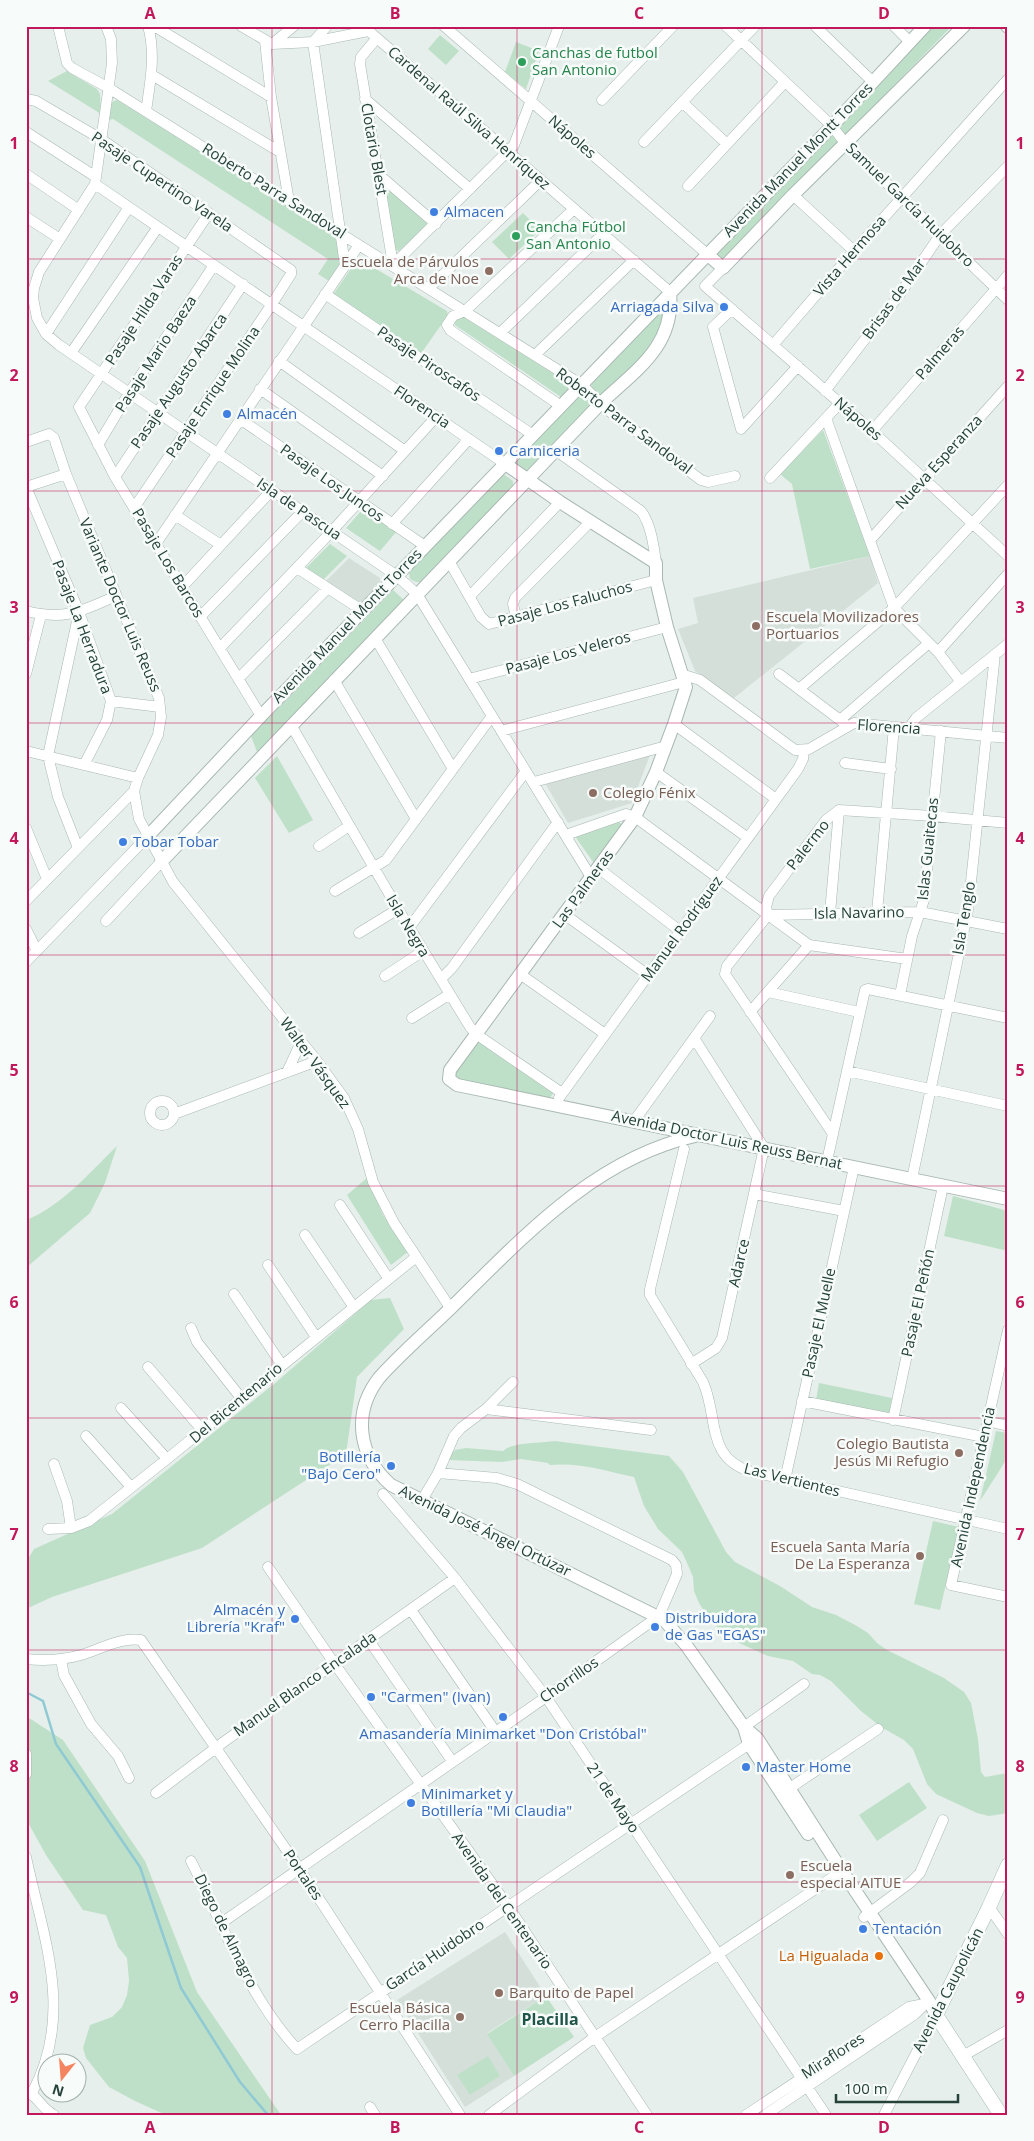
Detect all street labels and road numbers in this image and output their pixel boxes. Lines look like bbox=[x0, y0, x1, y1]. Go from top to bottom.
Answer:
street label: Cardenal Raúl Silva Henríquez bbox=[384, 41, 555, 193]
street label: Avenida Manuel Montt Torres bbox=[718, 78, 877, 241]
street label: Clotario Blest bbox=[357, 101, 393, 196]
street label: Nápoles bbox=[545, 110, 601, 163]
street label: Pasaje Cupertino Varela bbox=[88, 126, 237, 236]
street label: Roberto Parra Sandoval bbox=[199, 138, 350, 243]
street label: Samuel García Huidobro bbox=[842, 138, 979, 271]
street label: Vista Hermosa bbox=[808, 210, 890, 300]
street label: Pasaje Hilda Varas bbox=[100, 250, 186, 369]
street label: Brisas de Mar bbox=[857, 254, 929, 343]
street label: Pasaje Mario Baeza bbox=[110, 291, 200, 416]
street label: Pasaje Augusto Abarca bbox=[125, 309, 231, 452]
street label: Pasaje Piroscafos bbox=[374, 321, 485, 405]
street label: Palmeras bbox=[910, 321, 968, 383]
street label: Pasaje Enrique Molina bbox=[161, 322, 264, 461]
street label: Roberto Parra Sandoval bbox=[552, 362, 697, 478]
street label: Florencia bbox=[391, 380, 455, 432]
street label: Nápoles bbox=[831, 392, 887, 445]
street label: Nueva Esperanza bbox=[890, 410, 986, 513]
street label: Pasaje Los Juncos bbox=[277, 439, 389, 526]
street label: Isla de Pascua bbox=[253, 472, 346, 544]
street label: Pasaje Los Barcos bbox=[128, 504, 209, 621]
street label: Variante Doctor Luis Reuss bbox=[75, 515, 167, 695]
street label: Avenida Manuel Montt Torres bbox=[267, 544, 426, 707]
street label: Pasaje La Herradura bbox=[48, 557, 118, 696]
street label: Pasaje Los Faluchos bbox=[495, 575, 634, 631]
street label: Pasaje Los Veleros bbox=[503, 626, 633, 678]
street label: Florencia bbox=[857, 714, 922, 738]
street label: Islas Guaitecas bbox=[912, 797, 942, 901]
street label: Palermo bbox=[781, 815, 833, 874]
street label: Las Palmeras bbox=[547, 845, 617, 932]
street label: Manuel Rodríguez bbox=[636, 871, 726, 985]
street label: Isla Tenglo bbox=[947, 880, 979, 956]
street label: Isla Negra bbox=[382, 890, 435, 961]
street label: Isla Navarino bbox=[813, 901, 905, 923]
street label: Walter Vásquez bbox=[276, 1013, 356, 1112]
street label: Avenida Doctor Luis Reuss Bernat bbox=[610, 1105, 844, 1173]
street label: Adarce bbox=[723, 1237, 753, 1289]
street label: Pasaje El Peñón bbox=[896, 1247, 938, 1359]
street label: Pasaje El Muelle bbox=[797, 1266, 839, 1380]
street label: Del Bicentenario bbox=[185, 1357, 286, 1447]
street label: Avenida Independencia bbox=[945, 1405, 999, 1569]
street label: Las Vertientes bbox=[742, 1457, 842, 1501]
street label: Avenida José Ángel Ortúzar bbox=[396, 1480, 575, 1581]
street label: Manuel Blanco Encalada bbox=[229, 1626, 380, 1740]
street label: Chorrillos bbox=[535, 1652, 602, 1707]
street label: 21 de Mayo bbox=[583, 1758, 645, 1837]
street label: Avenida del Centenario bbox=[448, 1828, 558, 1973]
street label: Portales bbox=[280, 1845, 328, 1904]
street label: Diego de Almagro bbox=[191, 1870, 263, 1991]
street label: García Huidobro bbox=[381, 1914, 488, 1995]
street label: Avenida Caupolicán bbox=[907, 1924, 987, 2055]
street label: Miraflores bbox=[797, 2027, 868, 2083]

